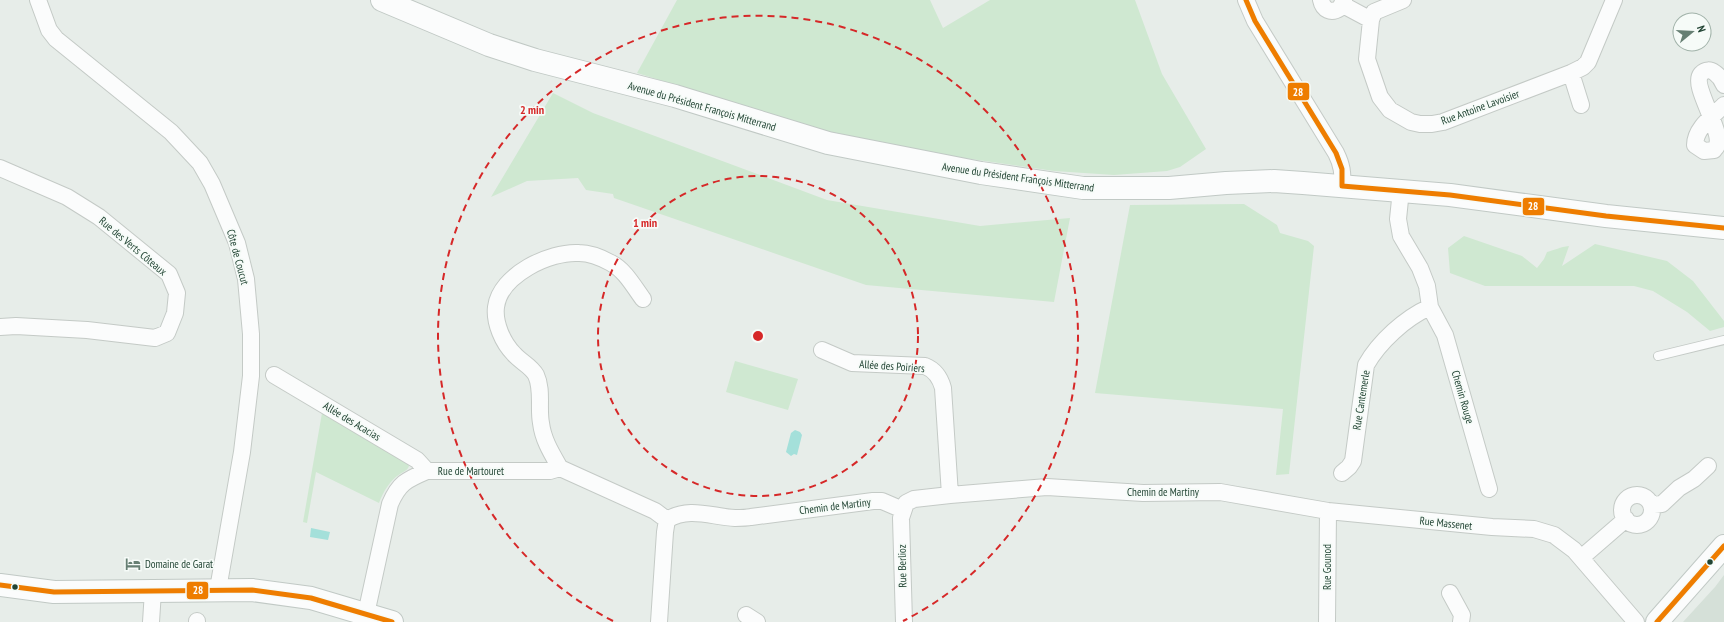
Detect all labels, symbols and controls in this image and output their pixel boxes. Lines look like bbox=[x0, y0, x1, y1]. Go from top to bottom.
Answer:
north arrow bbox=[1672, 12, 1712, 52]
text: N bbox=[1694, 24, 1709, 34]
street label: Avenue du Président François Mitterrand bbox=[626, 78, 778, 134]
line badge: 28 bbox=[1287, 82, 1310, 101]
text: 28 bbox=[1293, 85, 1303, 99]
street label: Rue Antoine Lavoisier bbox=[1439, 86, 1521, 128]
text: 2 min bbox=[520, 102, 544, 117]
street label: Avenue du Président François Mitterrand bbox=[941, 159, 1095, 195]
line badge: 28 bbox=[1522, 197, 1545, 216]
text: 28 bbox=[1528, 199, 1538, 213]
street label: Rue des Verts Côteaux bbox=[96, 214, 170, 279]
text: 1 min bbox=[633, 215, 657, 230]
street label: Côte de Coucut bbox=[224, 228, 252, 286]
centre of rings bbox=[751, 329, 765, 343]
street label: Allée des Poiriers bbox=[859, 357, 925, 375]
street label: Rue Cantemerle bbox=[1349, 369, 1373, 431]
street label: Chemin Rouge bbox=[1449, 369, 1477, 426]
street label: Allée des Acacias bbox=[321, 398, 384, 444]
street label: Rue de Martouret bbox=[438, 464, 504, 478]
street label: Chemin de Martiny bbox=[1127, 485, 1200, 499]
street label: Chemin de Martiny bbox=[798, 495, 872, 517]
street label: Rue Massenet bbox=[1419, 513, 1473, 533]
street label: Rue Berlioz bbox=[895, 544, 909, 588]
street label: Rue Gounod bbox=[1320, 544, 1334, 590]
hotel icon: Domaine de Garat bbox=[124, 555, 142, 573]
place label: Domaine de Garat bbox=[145, 557, 213, 571]
unlabelled marker bbox=[1705, 557, 1715, 567]
line badge: 28 bbox=[186, 581, 209, 600]
unlabelled marker bbox=[10, 582, 20, 592]
text: 28 bbox=[193, 583, 203, 597]

